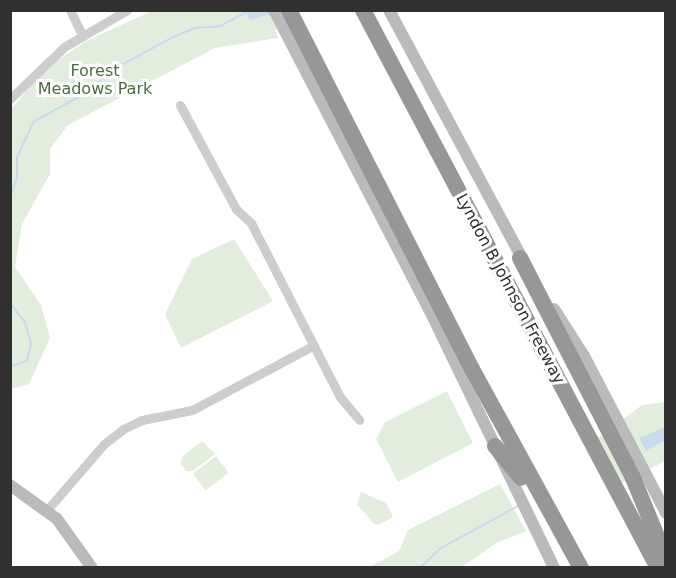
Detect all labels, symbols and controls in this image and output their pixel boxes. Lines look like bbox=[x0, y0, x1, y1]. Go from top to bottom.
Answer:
park label: Forest Meadows Park bbox=[38, 61, 152, 99]
street label: Lyndon B Johnson Freeway bbox=[452, 191, 568, 387]

